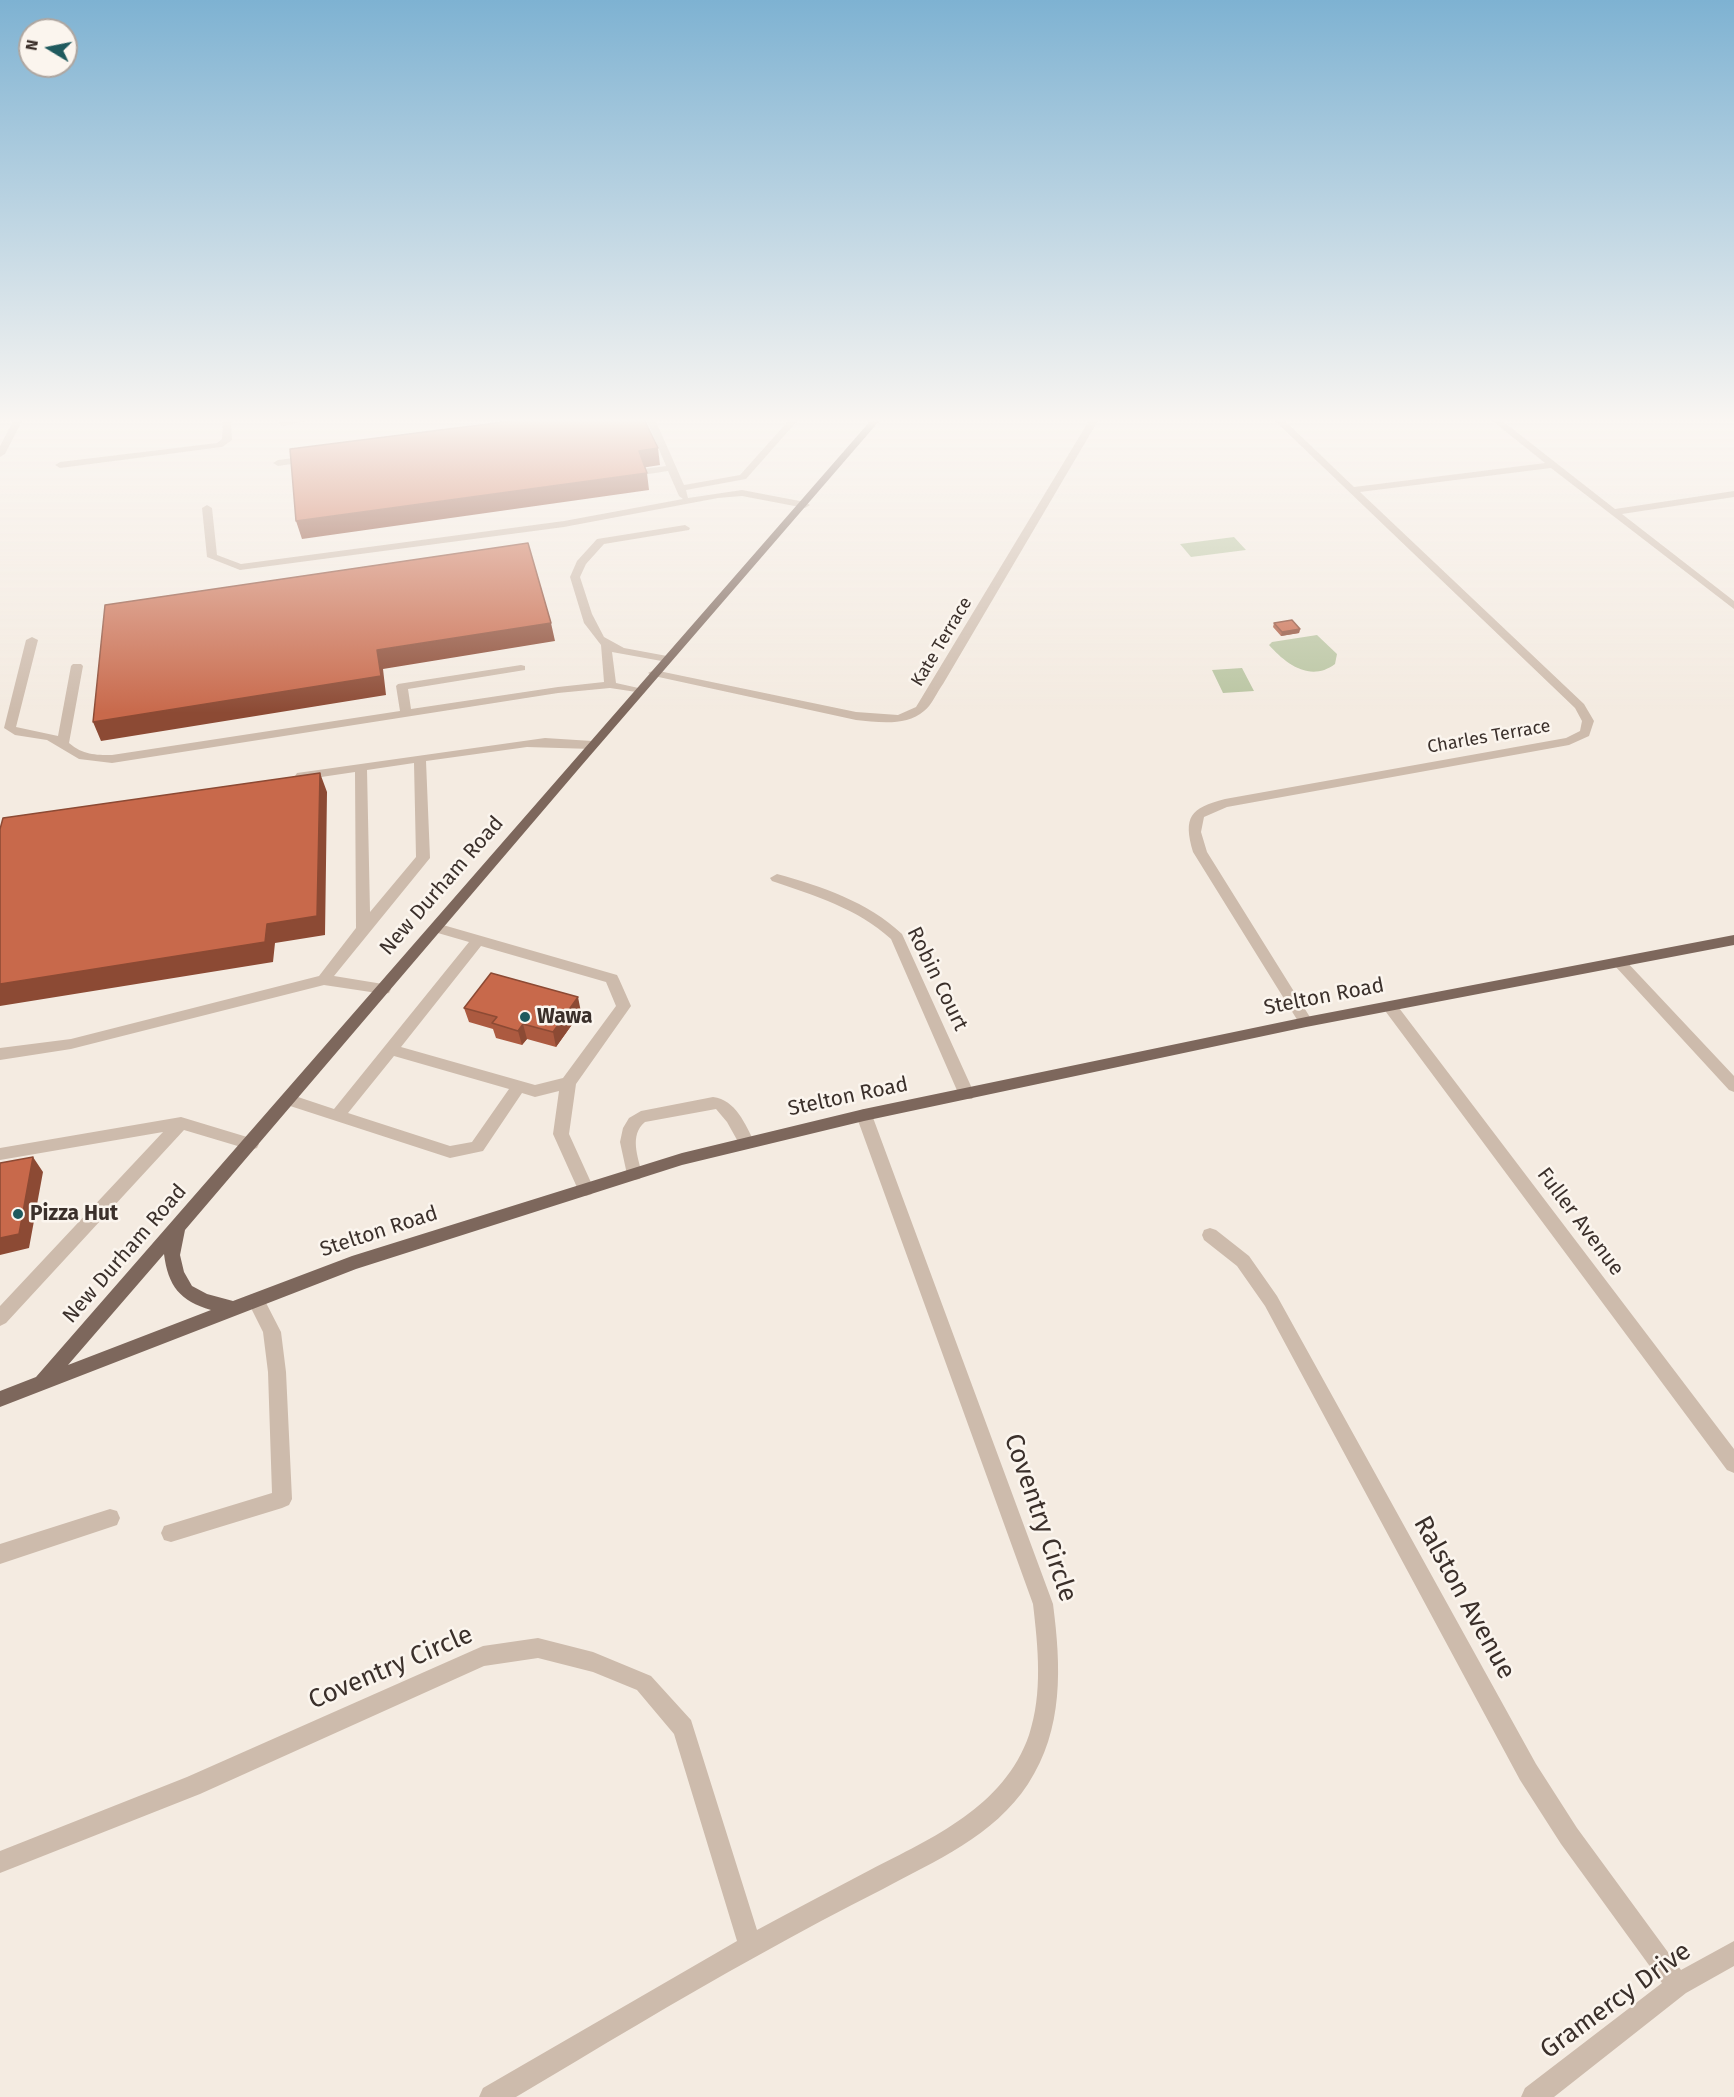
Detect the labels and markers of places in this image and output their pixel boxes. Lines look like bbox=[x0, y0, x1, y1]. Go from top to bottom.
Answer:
place label: Wawa bbox=[537, 1004, 593, 1030]
marker: Wawa bbox=[518, 1010, 532, 1024]
place label: Pizza Hut bbox=[30, 1201, 118, 1227]
marker: Pizza Hut bbox=[11, 1207, 25, 1221]

